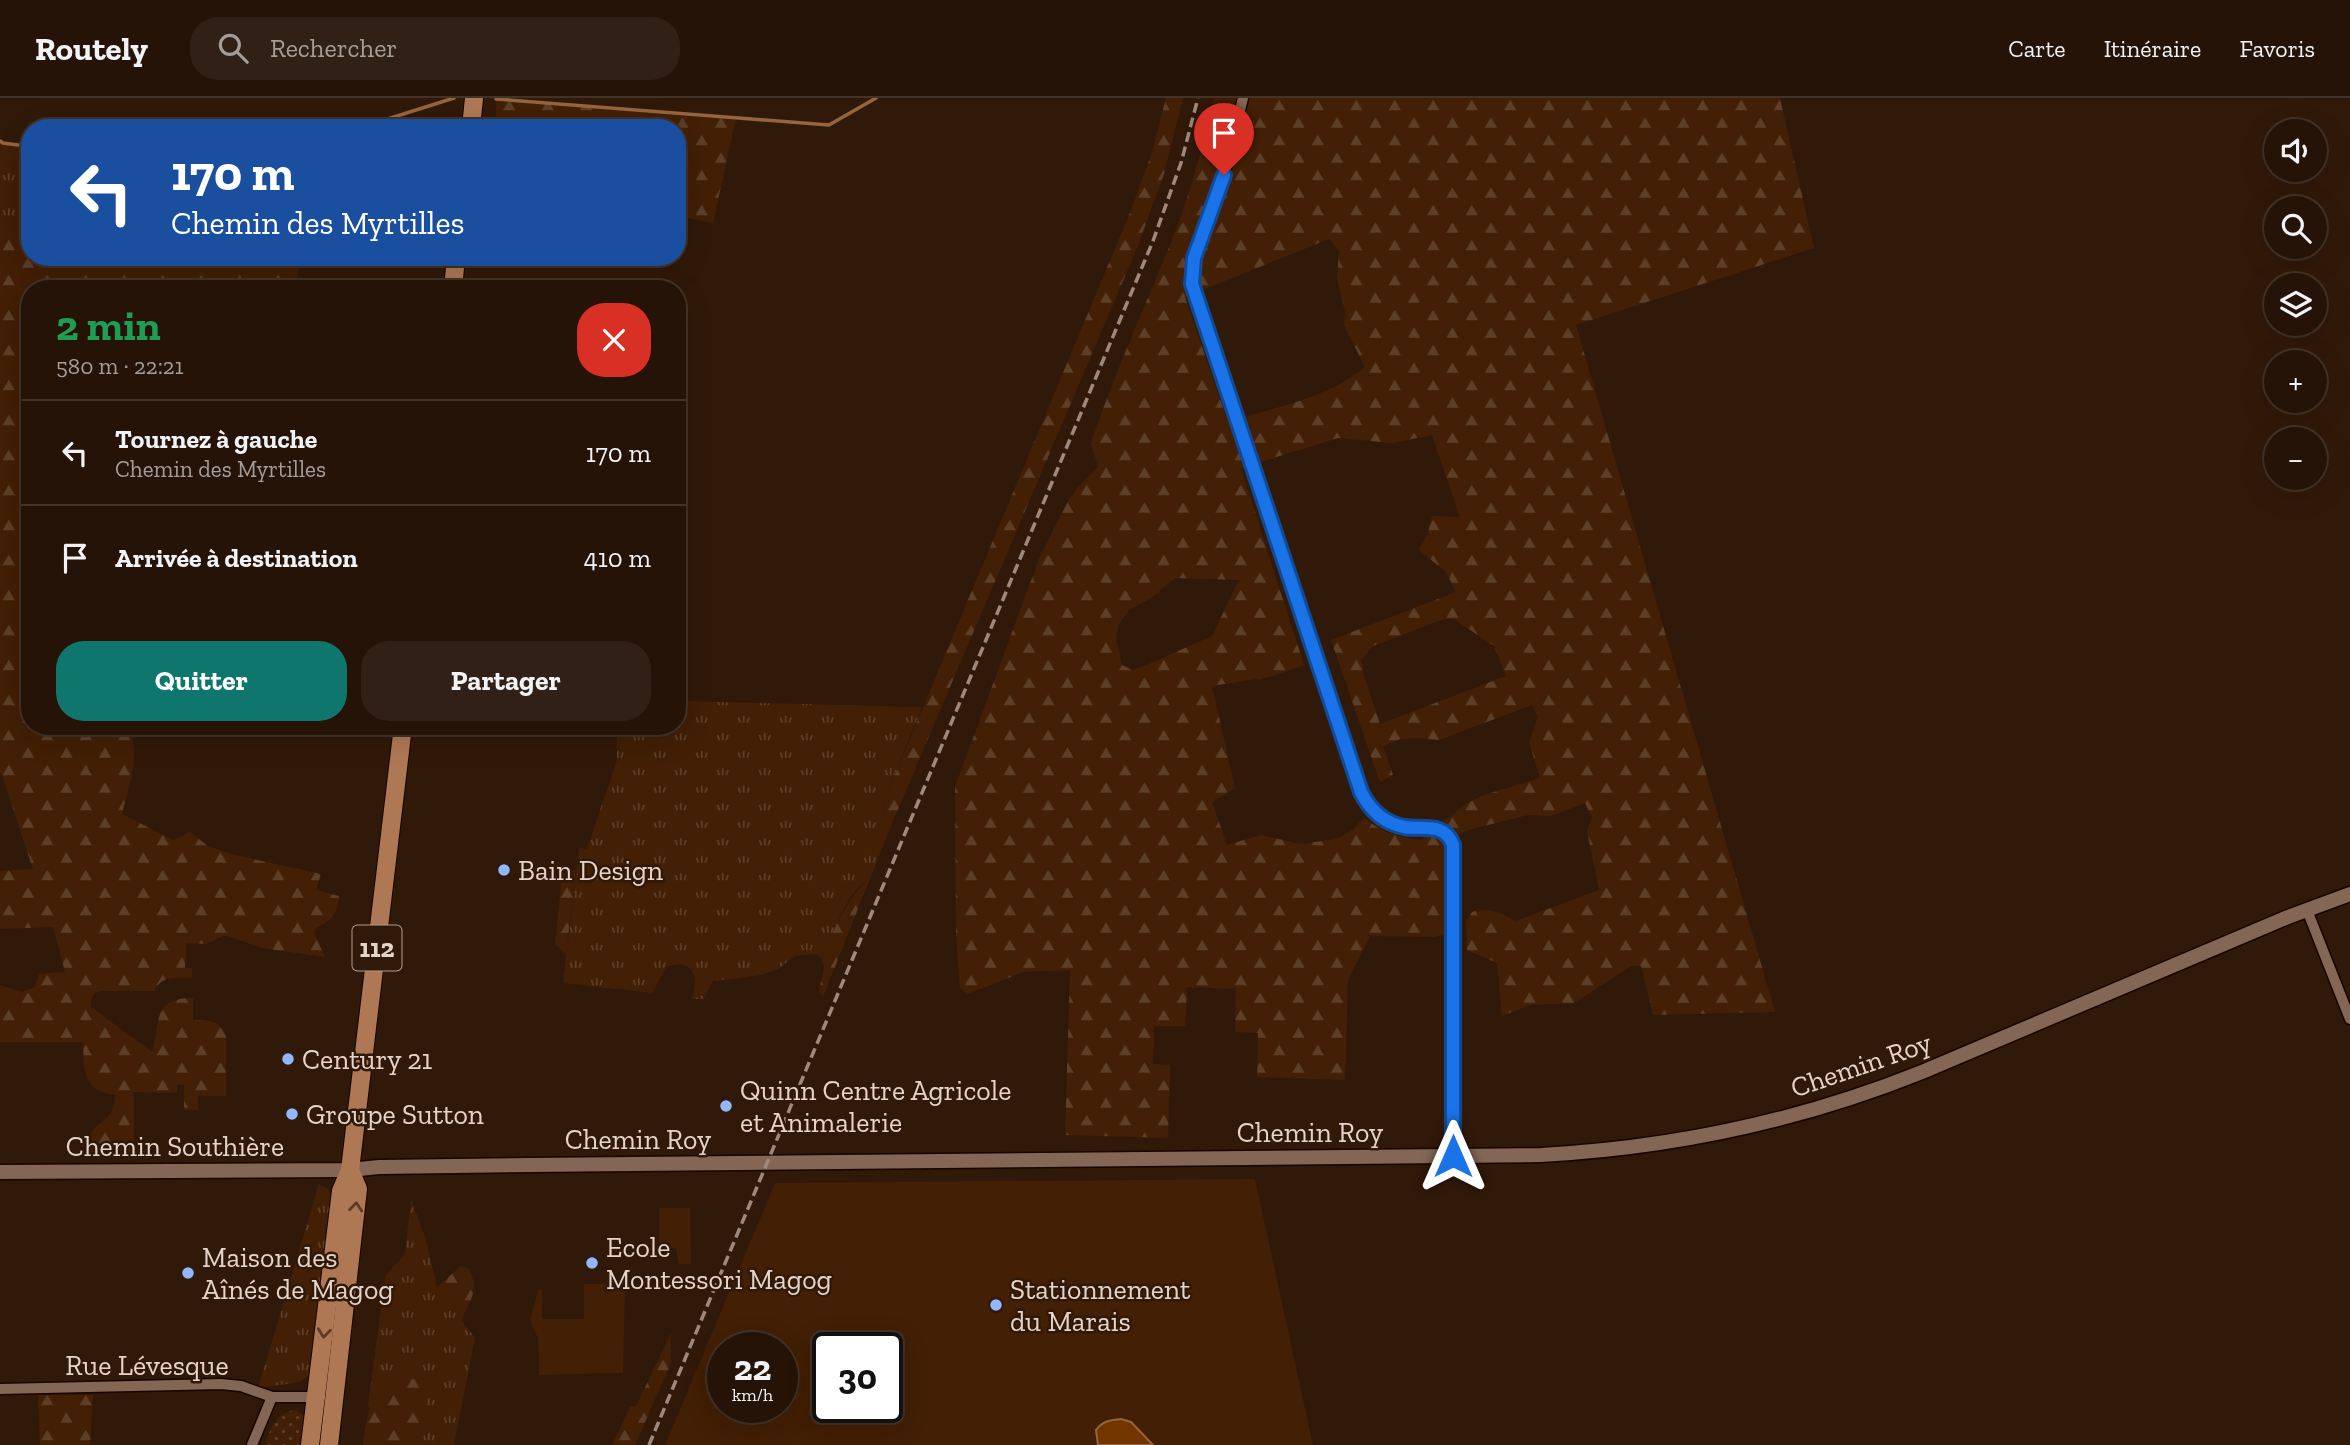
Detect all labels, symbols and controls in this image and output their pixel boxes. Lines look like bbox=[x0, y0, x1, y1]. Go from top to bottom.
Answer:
search box bbox=[190, 17, 680, 80]
text: Routely bbox=[35, 29, 148, 68]
icon: search bbox=[214, 29, 252, 67]
text: Rechercher bbox=[270, 32, 397, 64]
text: Carte bbox=[2008, 34, 2066, 63]
text: Itinéraire bbox=[2104, 34, 2201, 63]
text: Favoris bbox=[2239, 34, 2315, 63]
pin bbox=[1194, 103, 1254, 175]
icon: arrive bbox=[1205, 114, 1243, 152]
map controls bbox=[2264, 119, 2327, 490]
button: sound bbox=[2264, 119, 2327, 182]
text: 170 m bbox=[171, 144, 294, 203]
icon: left bbox=[56, 147, 147, 238]
button: search bbox=[2264, 196, 2327, 259]
text: Chemin des Myrtilles bbox=[171, 204, 465, 242]
button: layers bbox=[2264, 273, 2327, 336]
text: 2 min bbox=[56, 300, 161, 351]
button: close bbox=[577, 303, 651, 377]
button: + bbox=[2264, 350, 2327, 413]
text: 580 m · 22:21 bbox=[56, 352, 184, 380]
text: Tournez à gauche bbox=[115, 423, 317, 455]
button: − bbox=[2264, 427, 2327, 490]
icon: left bbox=[56, 434, 94, 472]
text: 170 m bbox=[586, 437, 651, 469]
text: Chemin des Myrtilles bbox=[115, 455, 326, 483]
icon: arrive bbox=[56, 539, 94, 577]
text: Arrivée à destination bbox=[115, 542, 358, 574]
text: 410 m bbox=[584, 542, 651, 574]
button: Quitter bbox=[56, 641, 347, 721]
button: Partager bbox=[361, 641, 651, 721]
place label: Bain Design bbox=[518, 854, 663, 887]
marker: Bain Design bbox=[496, 862, 512, 878]
road number: 112 bbox=[352, 926, 402, 970]
street label: Chemin Roy bbox=[1786, 1025, 1936, 1104]
place label: Century 21 bbox=[302, 1043, 433, 1076]
marker: Century 21 bbox=[280, 1051, 296, 1067]
place label: Quinn Centre Agricole et Animalerie bbox=[740, 1074, 1011, 1139]
place label: Groupe Sutton bbox=[306, 1098, 484, 1131]
marker: Quinn Centre Agricole et Animalerie bbox=[718, 1098, 734, 1114]
marker: Groupe Sutton bbox=[284, 1106, 300, 1122]
street label: Chemin Roy bbox=[1237, 1116, 1384, 1149]
position arrow bbox=[1416, 1119, 1490, 1193]
street label: Chemin Roy bbox=[565, 1123, 712, 1156]
street label: Chemin Southière bbox=[66, 1130, 284, 1163]
one-way arrow bbox=[348, 1201, 363, 1212]
place label: Ecole Montessori Magog bbox=[606, 1231, 832, 1296]
place label: Maison des Aînés de Magog bbox=[202, 1241, 394, 1306]
marker: Ecole Montessori Magog bbox=[584, 1255, 600, 1271]
marker: Maison des Aînés de Magog bbox=[180, 1265, 196, 1281]
place label: Stationnement du Marais bbox=[1010, 1273, 1191, 1338]
marker: Stationnement du Marais bbox=[988, 1297, 1004, 1313]
one-way arrow bbox=[317, 1327, 332, 1339]
speed limit sign: 30 bbox=[812, 1332, 903, 1423]
text: 22 bbox=[734, 1347, 771, 1389]
street label: Rue Lévesque bbox=[65, 1349, 229, 1382]
text: km/h bbox=[732, 1384, 773, 1406]

